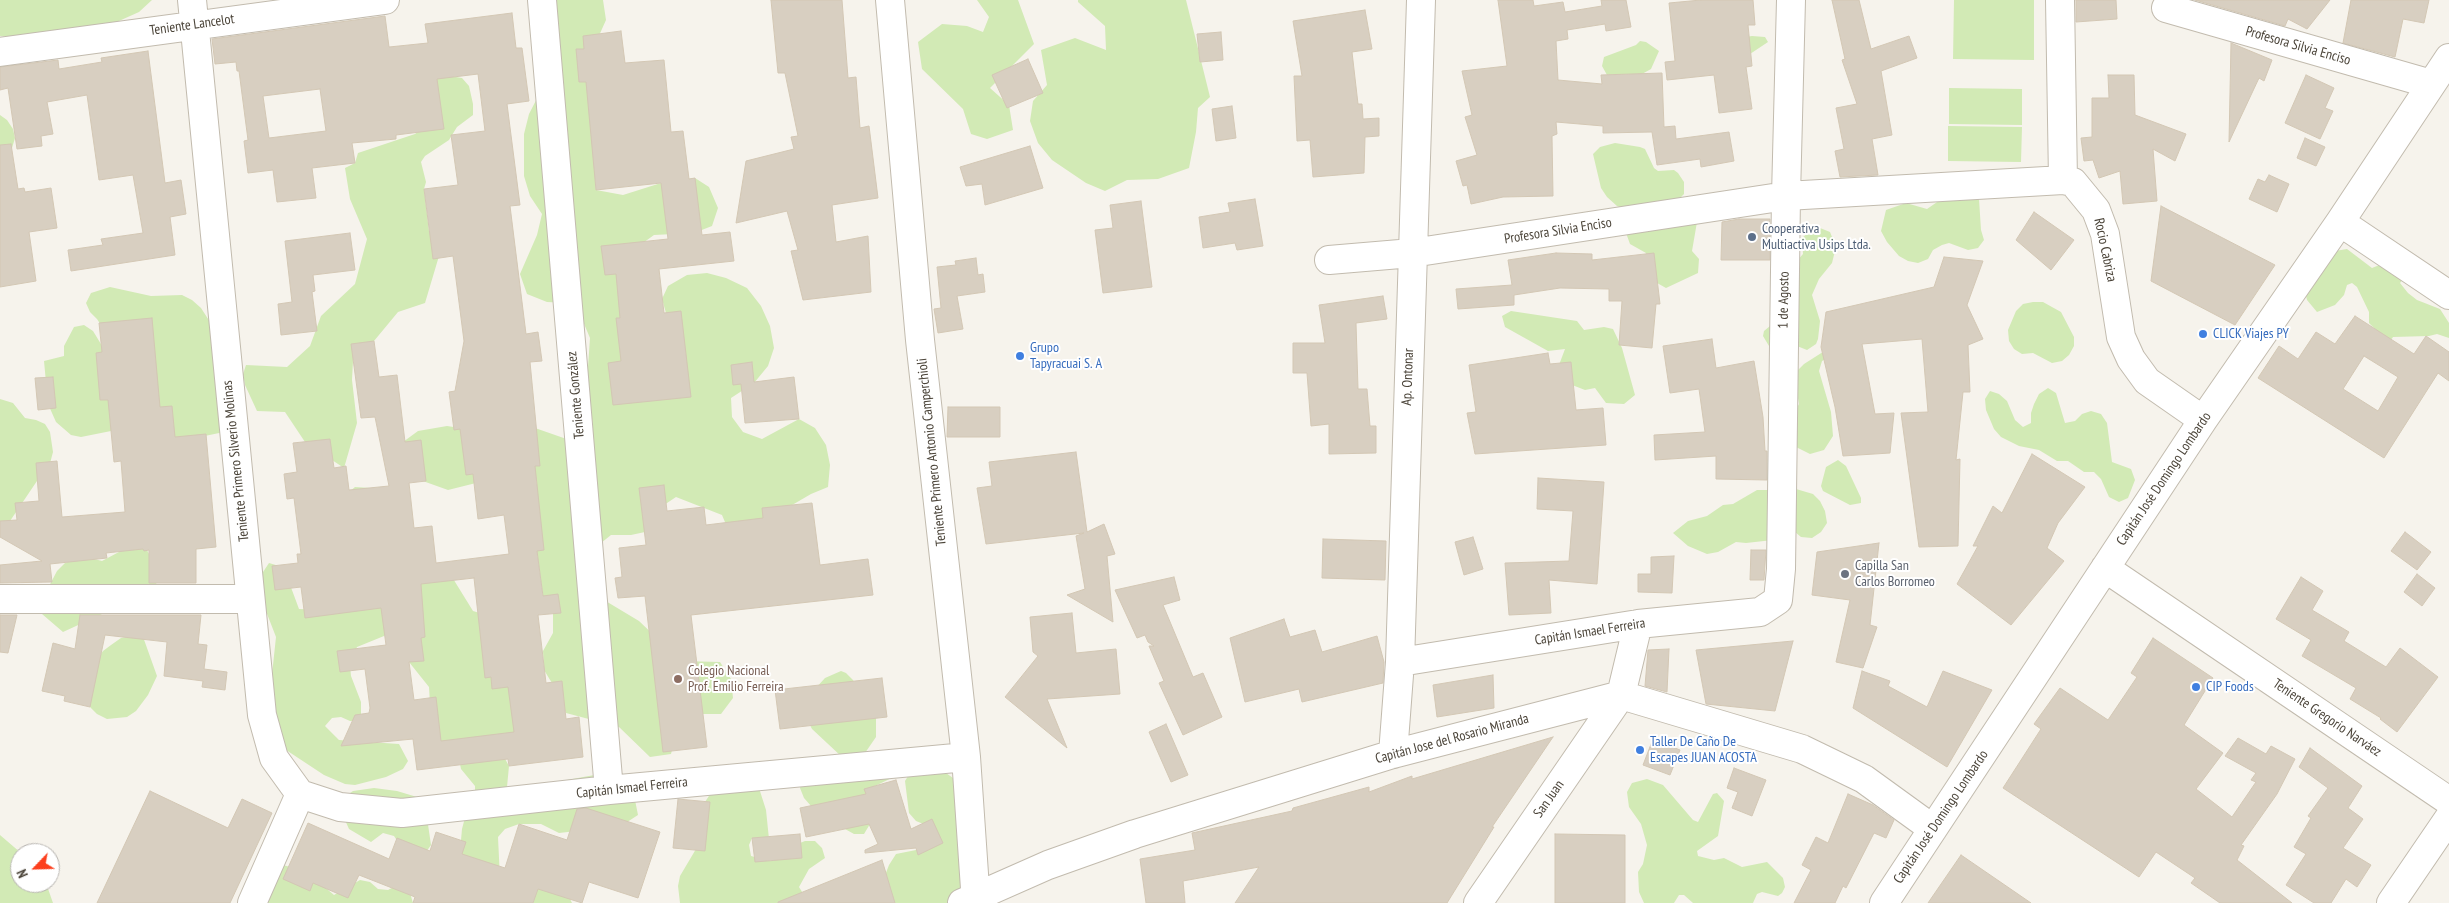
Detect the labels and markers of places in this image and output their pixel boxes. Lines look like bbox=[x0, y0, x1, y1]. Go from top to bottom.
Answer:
place label: Cooperativa Multiactiva Usips Ltda. bbox=[1762, 221, 1871, 253]
marker: Cooperativa Multiactiva Usips Ltda. bbox=[1746, 231, 1758, 243]
place label: CLICK Viajes PY bbox=[2213, 326, 2289, 342]
marker: CLICK Viajes PY bbox=[2197, 328, 2209, 340]
place label: Grupo Tapyracuai S. A bbox=[1030, 340, 1102, 372]
marker: Grupo Tapyracuai S. A bbox=[1014, 350, 1026, 362]
place label: Capilla San Carlos Borromeo bbox=[1855, 558, 1935, 590]
marker: Capilla San Carlos Borromeo bbox=[1839, 568, 1851, 580]
place label: Colegio Nacional Prof. Emilio Ferreira bbox=[688, 663, 784, 696]
marker: Colegio Nacional Prof. Emilio Ferreira bbox=[672, 673, 684, 685]
place label: CIP Foods bbox=[2206, 679, 2254, 695]
marker: CIP Foods bbox=[2190, 681, 2202, 693]
place label: Taller De Caño De Escapes JUAN ACOSTA bbox=[1650, 734, 1757, 766]
marker: Taller De Caño De Escapes JUAN ACOSTA bbox=[1634, 744, 1646, 756]

